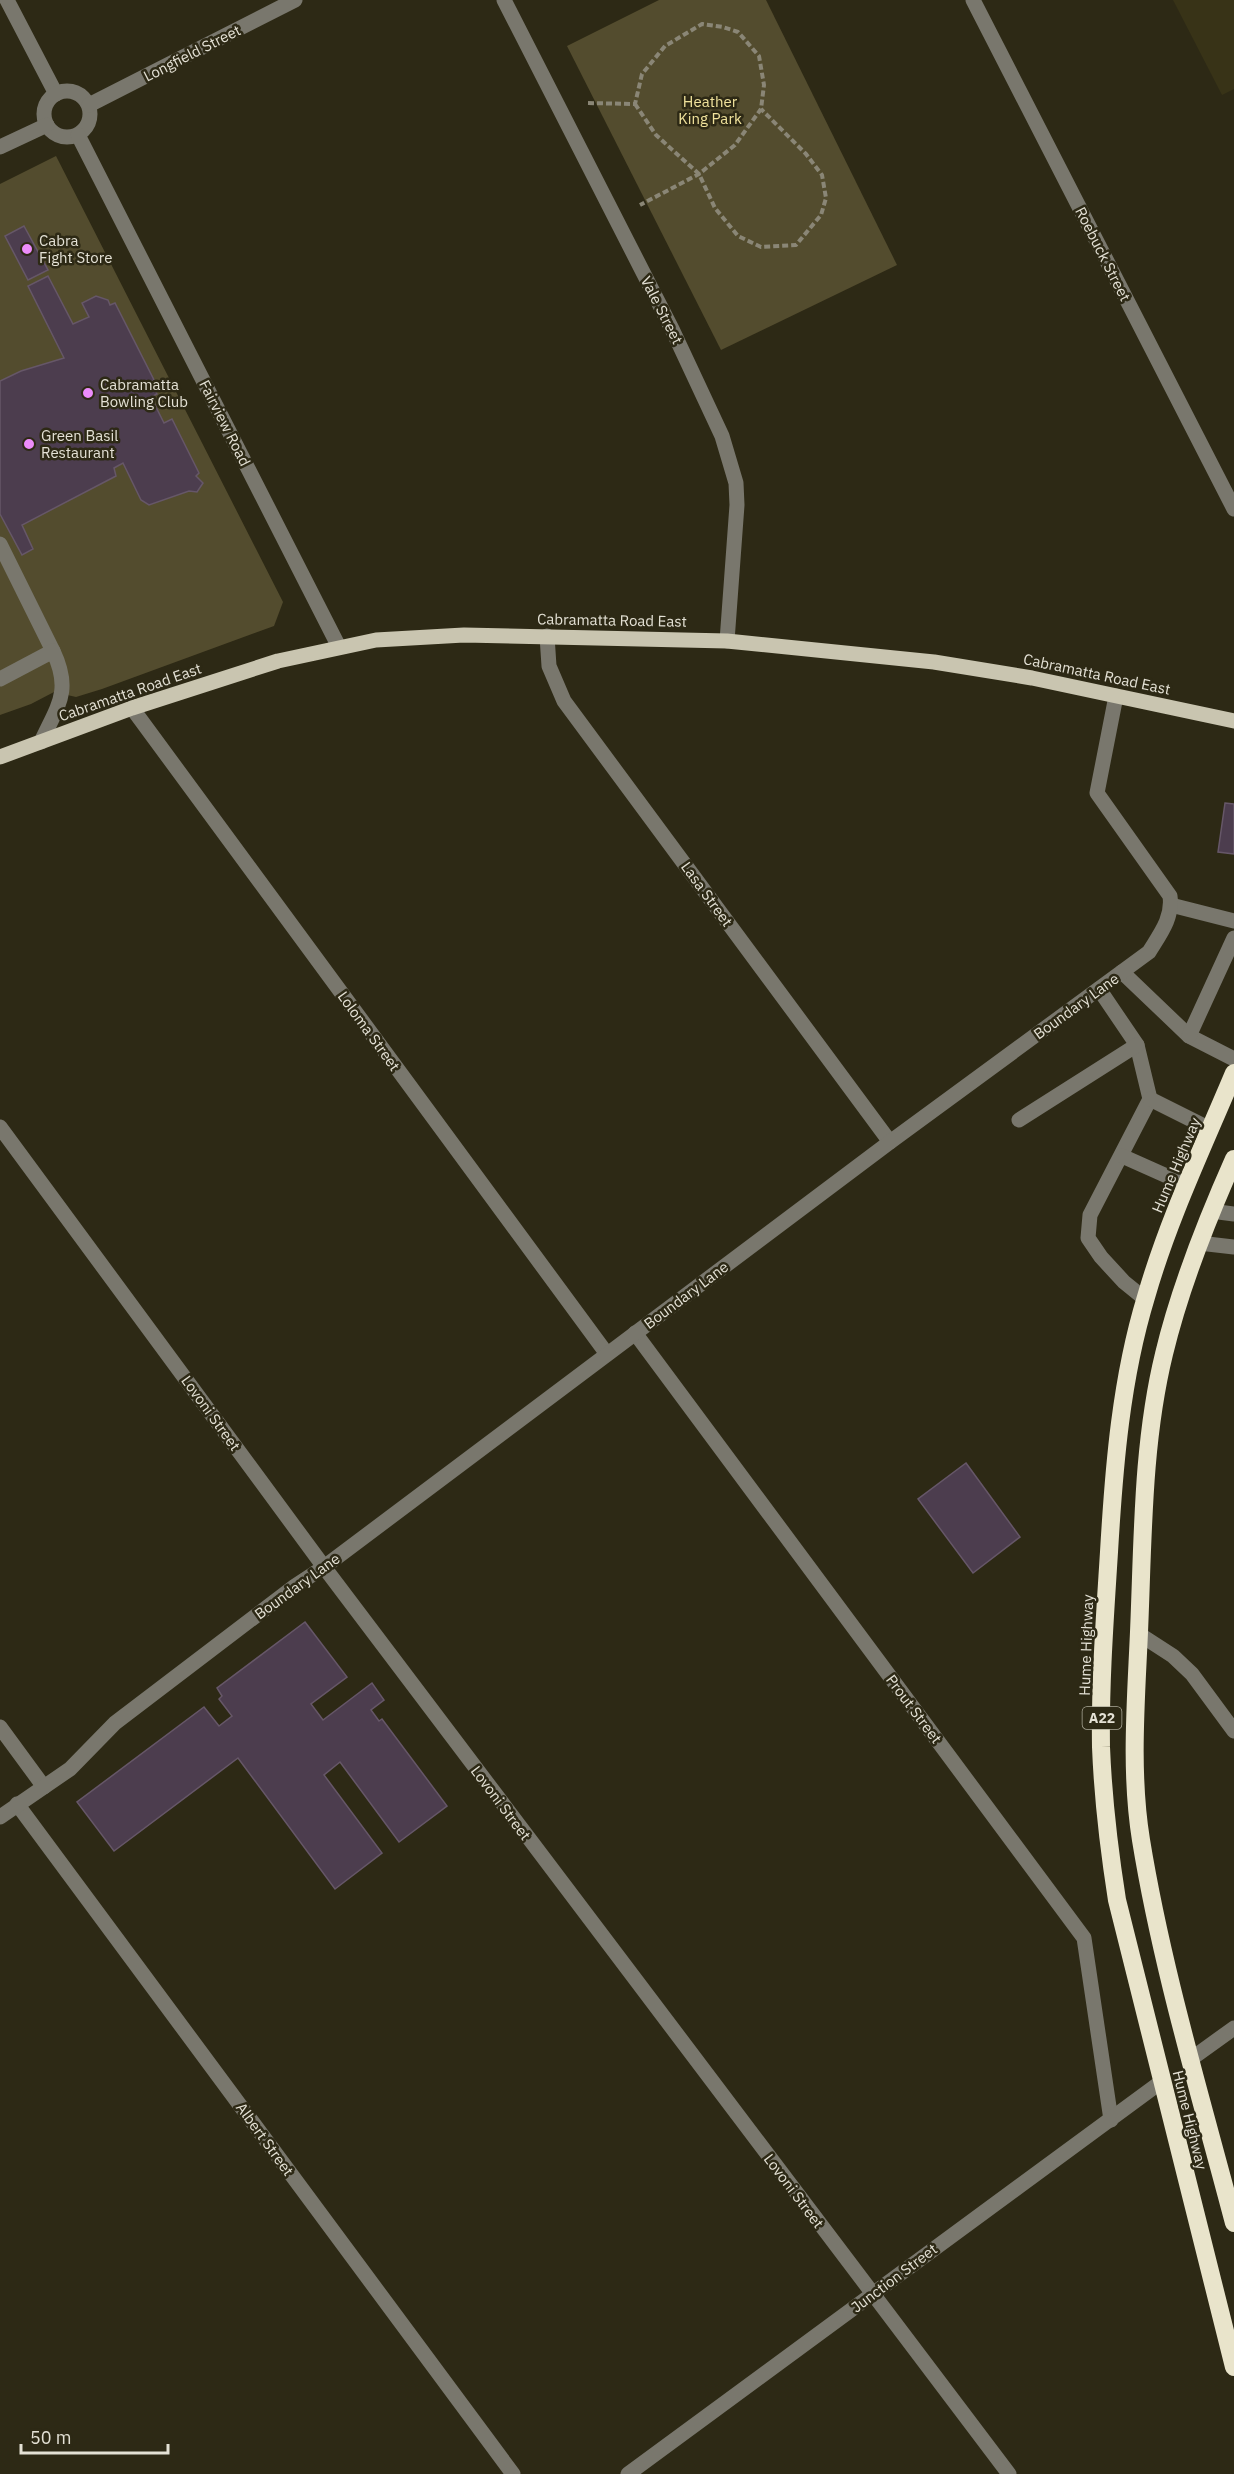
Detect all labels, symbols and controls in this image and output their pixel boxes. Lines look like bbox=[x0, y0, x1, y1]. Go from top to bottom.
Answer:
street label: Longfield Street bbox=[140, 20, 244, 86]
park label: Heather King Park bbox=[678, 92, 742, 128]
street label: Roebuck Street bbox=[1071, 204, 1135, 304]
place label: Cabra Fight Store bbox=[39, 231, 112, 267]
marker: Cabra Fight Store bbox=[20, 242, 34, 256]
street label: Vale Street bbox=[637, 273, 687, 347]
place label: Cabramatta Bowling Club bbox=[100, 375, 188, 411]
street label: Fairview Road bbox=[195, 377, 255, 469]
marker: Cabramatta Bowling Club bbox=[81, 386, 95, 400]
place label: Green Basil Restaurant bbox=[41, 426, 118, 462]
marker: Green Basil Restaurant bbox=[22, 437, 36, 451]
street label: Cabramatta Road East bbox=[537, 609, 687, 631]
street label: Cabramatta Road East bbox=[1022, 649, 1172, 699]
street label: Cabramatta Road East bbox=[56, 659, 204, 725]
street label: Lasa Street bbox=[677, 858, 737, 930]
street label: Boundary Lane bbox=[1030, 969, 1122, 1043]
street label: Loloma Street bbox=[334, 987, 404, 1075]
street label: Hume Highway bbox=[1147, 1114, 1205, 1215]
street label: Boundary Lane bbox=[640, 1257, 732, 1333]
street label: Lovoni Street bbox=[177, 1372, 245, 1454]
street label: Boundary Lane bbox=[251, 1549, 343, 1623]
street label: Hume Highway bbox=[1075, 1593, 1097, 1696]
street label: Prout Street bbox=[882, 1671, 946, 1747]
road number: A22 bbox=[1082, 1707, 1122, 1729]
street label: Lovoni Street bbox=[467, 1762, 535, 1844]
street label: Hume Highway bbox=[1169, 2068, 1212, 2172]
street label: Albert Street bbox=[232, 2099, 298, 2179]
street label: Lovoni Street bbox=[760, 2150, 828, 2232]
street label: Junction Street bbox=[847, 2239, 941, 2317]
scale bar bbox=[21, 2417, 168, 2455]
text: 50 m bbox=[30, 2426, 72, 2449]

